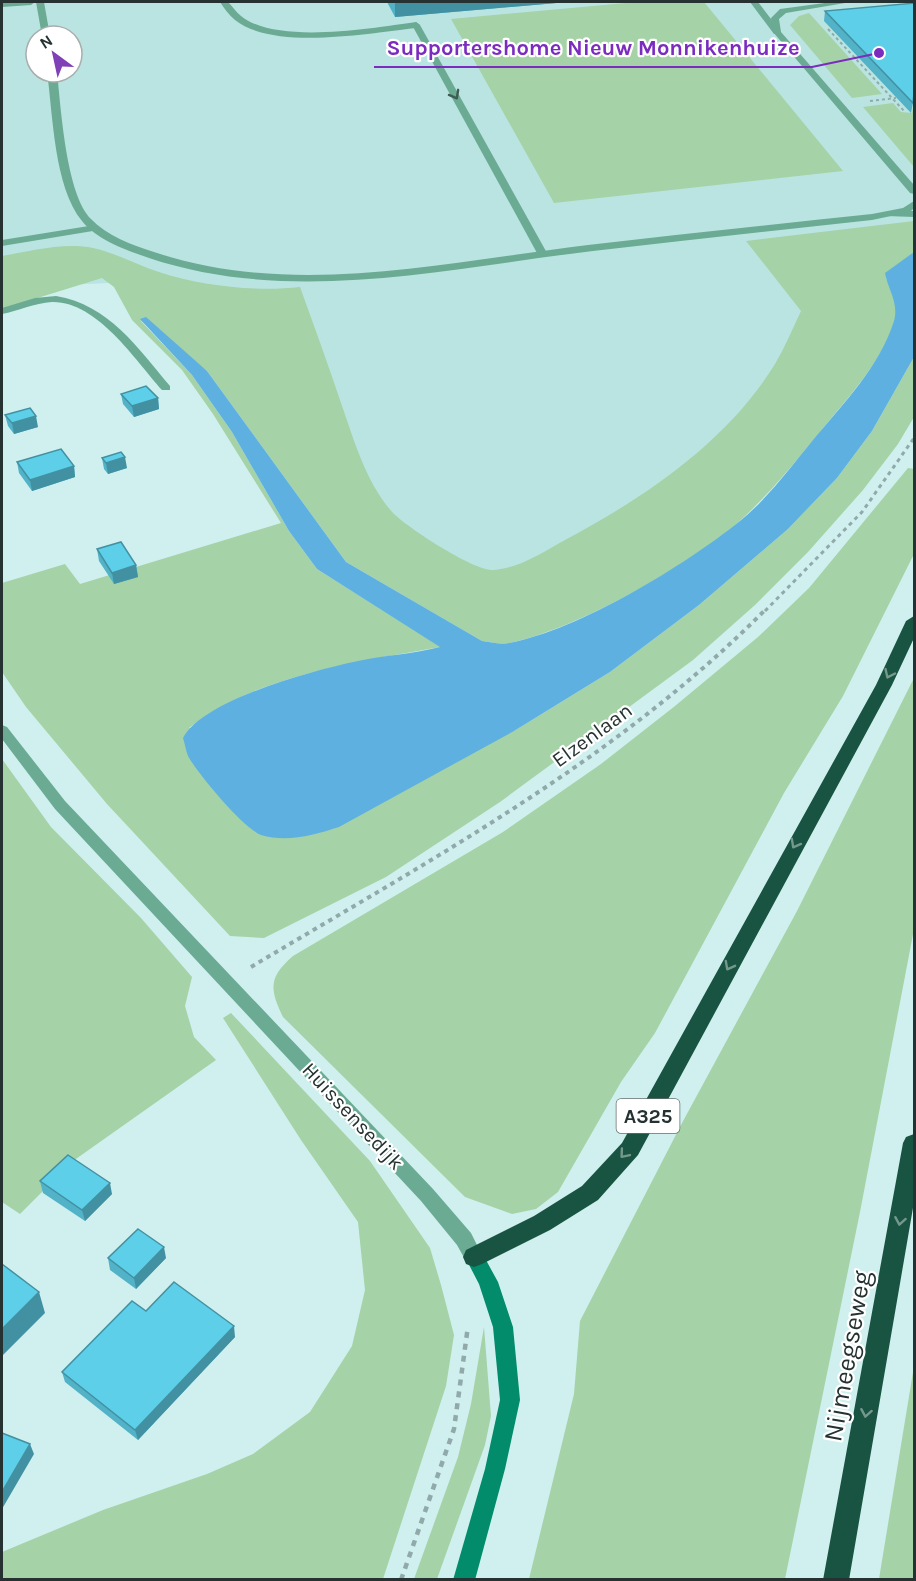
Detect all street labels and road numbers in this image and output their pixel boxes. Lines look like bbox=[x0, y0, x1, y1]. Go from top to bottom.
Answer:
street label: Elzenlaan bbox=[547, 698, 637, 772]
street label: Huissensedijk bbox=[297, 1058, 409, 1175]
road number: A325 bbox=[616, 1099, 680, 1133]
street label: Nijmeegseweg bbox=[817, 1268, 878, 1444]

